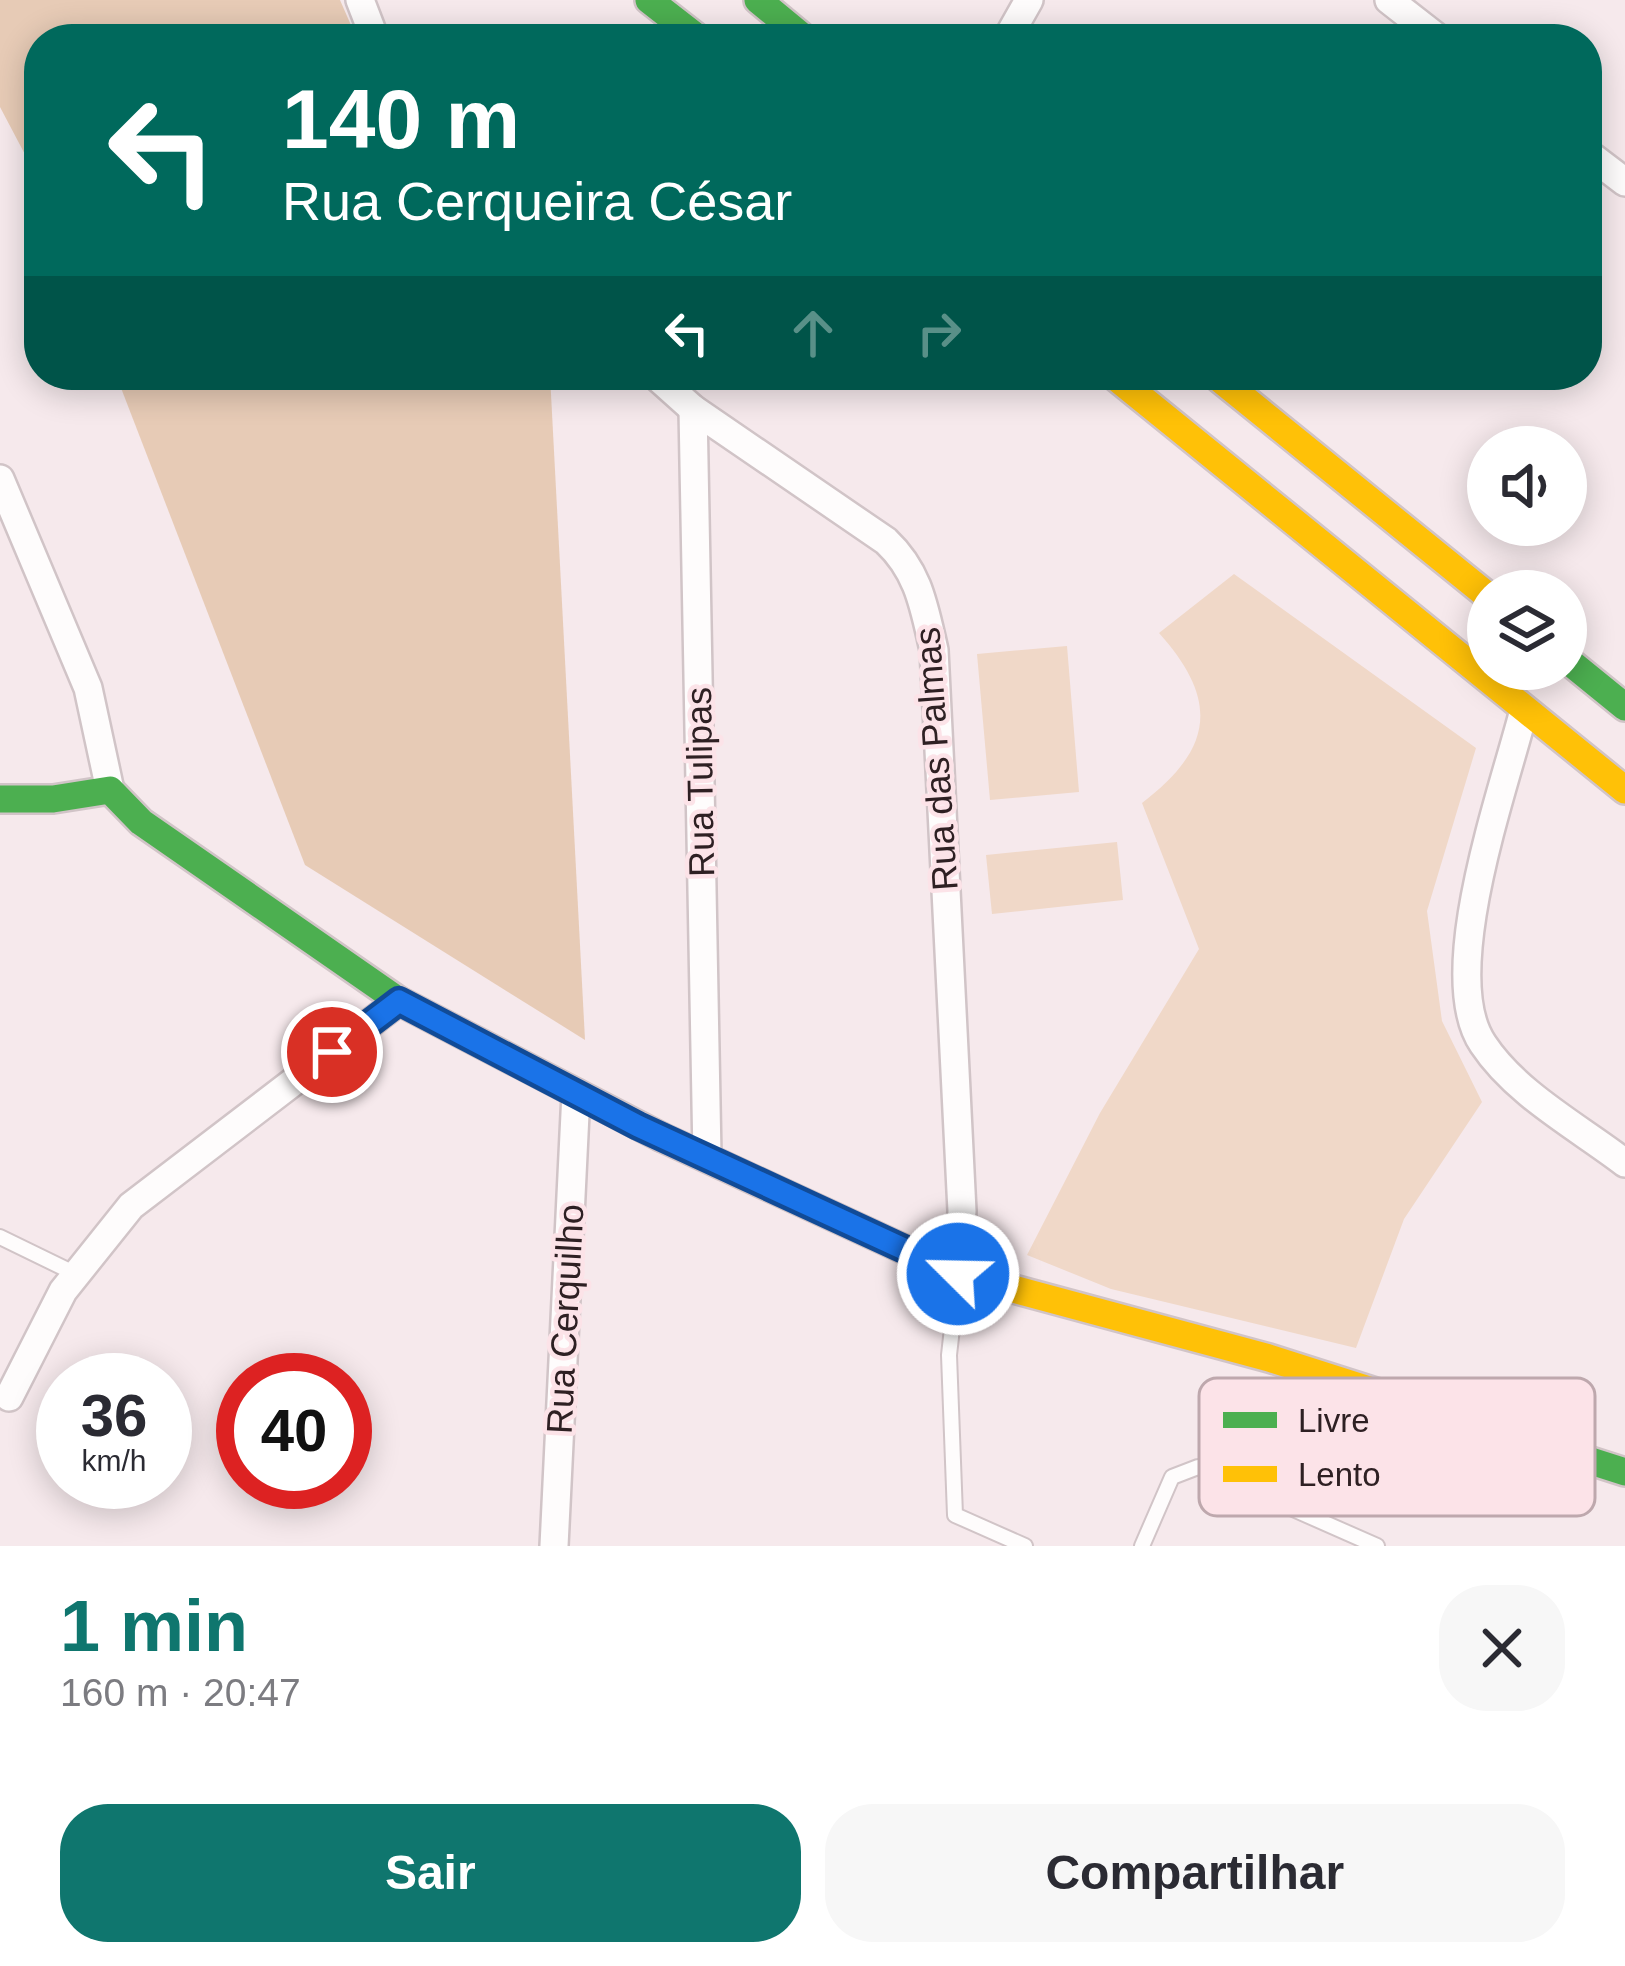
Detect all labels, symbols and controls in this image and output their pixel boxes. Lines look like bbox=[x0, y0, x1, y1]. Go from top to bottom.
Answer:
icon: left bbox=[84, 72, 240, 228]
text: 140 m bbox=[282, 72, 520, 166]
text: Rua Cerqueira César bbox=[282, 171, 792, 231]
icon: left bbox=[654, 300, 720, 366]
icon: ahead bbox=[780, 300, 846, 366]
icon: right bbox=[906, 300, 972, 366]
map controls bbox=[1467, 426, 1587, 690]
button: sound bbox=[1467, 426, 1587, 546]
button: layers bbox=[1467, 570, 1587, 690]
street label: Rua das Palmas bbox=[906, 626, 966, 892]
street label: Rua Tulipas bbox=[678, 687, 722, 877]
pin bbox=[281, 1001, 383, 1103]
icon: arrive bbox=[299, 1019, 365, 1085]
street label: Rua Cerquilho bbox=[539, 1203, 591, 1435]
position arrow bbox=[895, 1211, 1021, 1337]
speed limit sign: 40 bbox=[216, 1353, 372, 1509]
legend bbox=[1199, 1378, 1595, 1516]
text: 36 bbox=[81, 1382, 147, 1449]
text: Livre bbox=[1298, 1402, 1370, 1439]
text: km/h bbox=[81, 1444, 147, 1477]
text: Lento bbox=[1298, 1456, 1381, 1493]
button: close bbox=[1439, 1585, 1565, 1711]
text: 1 min bbox=[60, 1586, 248, 1666]
text: 160 m · 20:47 bbox=[60, 1671, 301, 1714]
button: Sair bbox=[60, 1804, 801, 1942]
button: Compartilhar bbox=[825, 1804, 1565, 1942]

